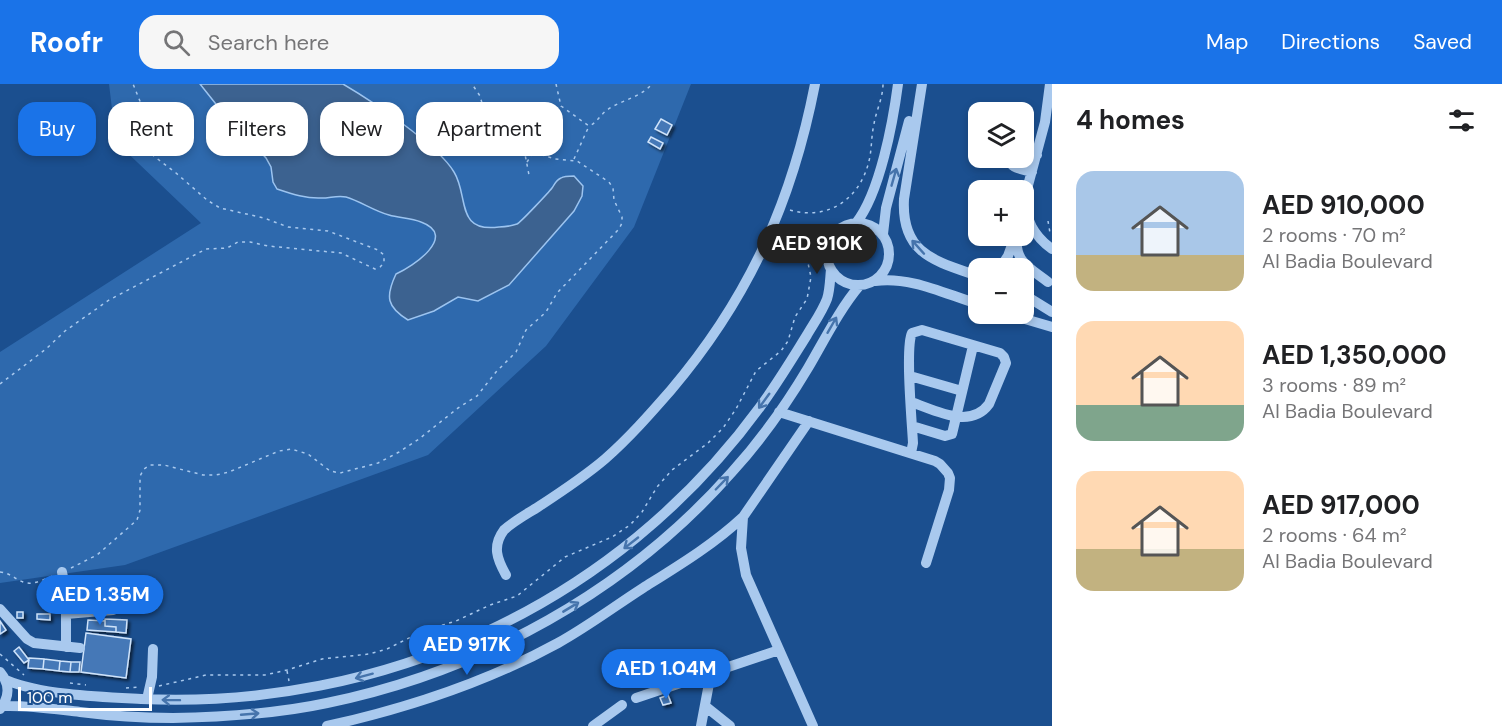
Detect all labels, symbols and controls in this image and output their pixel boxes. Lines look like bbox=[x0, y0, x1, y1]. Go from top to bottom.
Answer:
search box bbox=[139, 15, 559, 69]
text: Roofr bbox=[30, 24, 103, 61]
icon: search bbox=[160, 26, 193, 59]
text: Search here bbox=[208, 28, 329, 57]
text: Map bbox=[1206, 28, 1248, 56]
text: Directions bbox=[1281, 28, 1380, 56]
text: Saved bbox=[1413, 28, 1472, 56]
chip: Buy bbox=[18, 102, 96, 156]
chip: Rent bbox=[108, 102, 194, 156]
chip: Filters bbox=[206, 102, 308, 156]
chip: New bbox=[320, 102, 404, 156]
chip: Apartment bbox=[416, 102, 563, 156]
map controls bbox=[968, 102, 1034, 324]
button: layers bbox=[968, 102, 1034, 168]
text: 4 homes bbox=[1076, 103, 1185, 137]
icon: filters bbox=[1445, 104, 1478, 137]
one-way arrow bbox=[889, 168, 901, 187]
button: + bbox=[968, 180, 1034, 246]
text: AED 910,000 bbox=[1262, 188, 1425, 222]
icon: home bbox=[1124, 195, 1196, 267]
text: 2 rooms · 70 m² bbox=[1262, 222, 1406, 248]
pin: AED 910K bbox=[755, 224, 879, 275]
text: AED 910K bbox=[771, 230, 863, 256]
one-way arrow bbox=[911, 240, 925, 255]
text: Al Badia Boulevard bbox=[1262, 248, 1433, 274]
button: − bbox=[968, 258, 1034, 324]
one-way arrow bbox=[826, 317, 838, 334]
text: AED 1,350,000 bbox=[1262, 338, 1447, 372]
icon: home bbox=[1124, 345, 1196, 417]
text: 3 rooms · 89 m² bbox=[1262, 372, 1406, 398]
one-way arrow bbox=[758, 393, 770, 409]
text: Al Badia Boulevard bbox=[1262, 398, 1433, 424]
one-way arrow bbox=[714, 476, 729, 491]
text: AED 917,000 bbox=[1262, 488, 1420, 522]
icon: home bbox=[1124, 495, 1196, 567]
text: 2 rooms · 64 m² bbox=[1262, 522, 1406, 548]
one-way arrow bbox=[623, 537, 639, 550]
text: Al Badia Boulevard bbox=[1262, 548, 1433, 574]
pin: AED 1.35M bbox=[31, 575, 169, 626]
text: AED 1.35M bbox=[50, 581, 150, 607]
one-way arrow bbox=[562, 600, 579, 612]
pin: AED 917K bbox=[405, 625, 529, 676]
text: AED 917K bbox=[423, 631, 511, 657]
pin: AED 1.04M bbox=[597, 649, 735, 700]
text: AED 1.04M bbox=[616, 655, 717, 681]
one-way arrow bbox=[355, 670, 374, 682]
scale bar bbox=[18, 684, 152, 712]
text: 100 m bbox=[27, 687, 72, 708]
one-way arrow bbox=[162, 694, 182, 706]
one-way arrow bbox=[239, 708, 259, 719]

